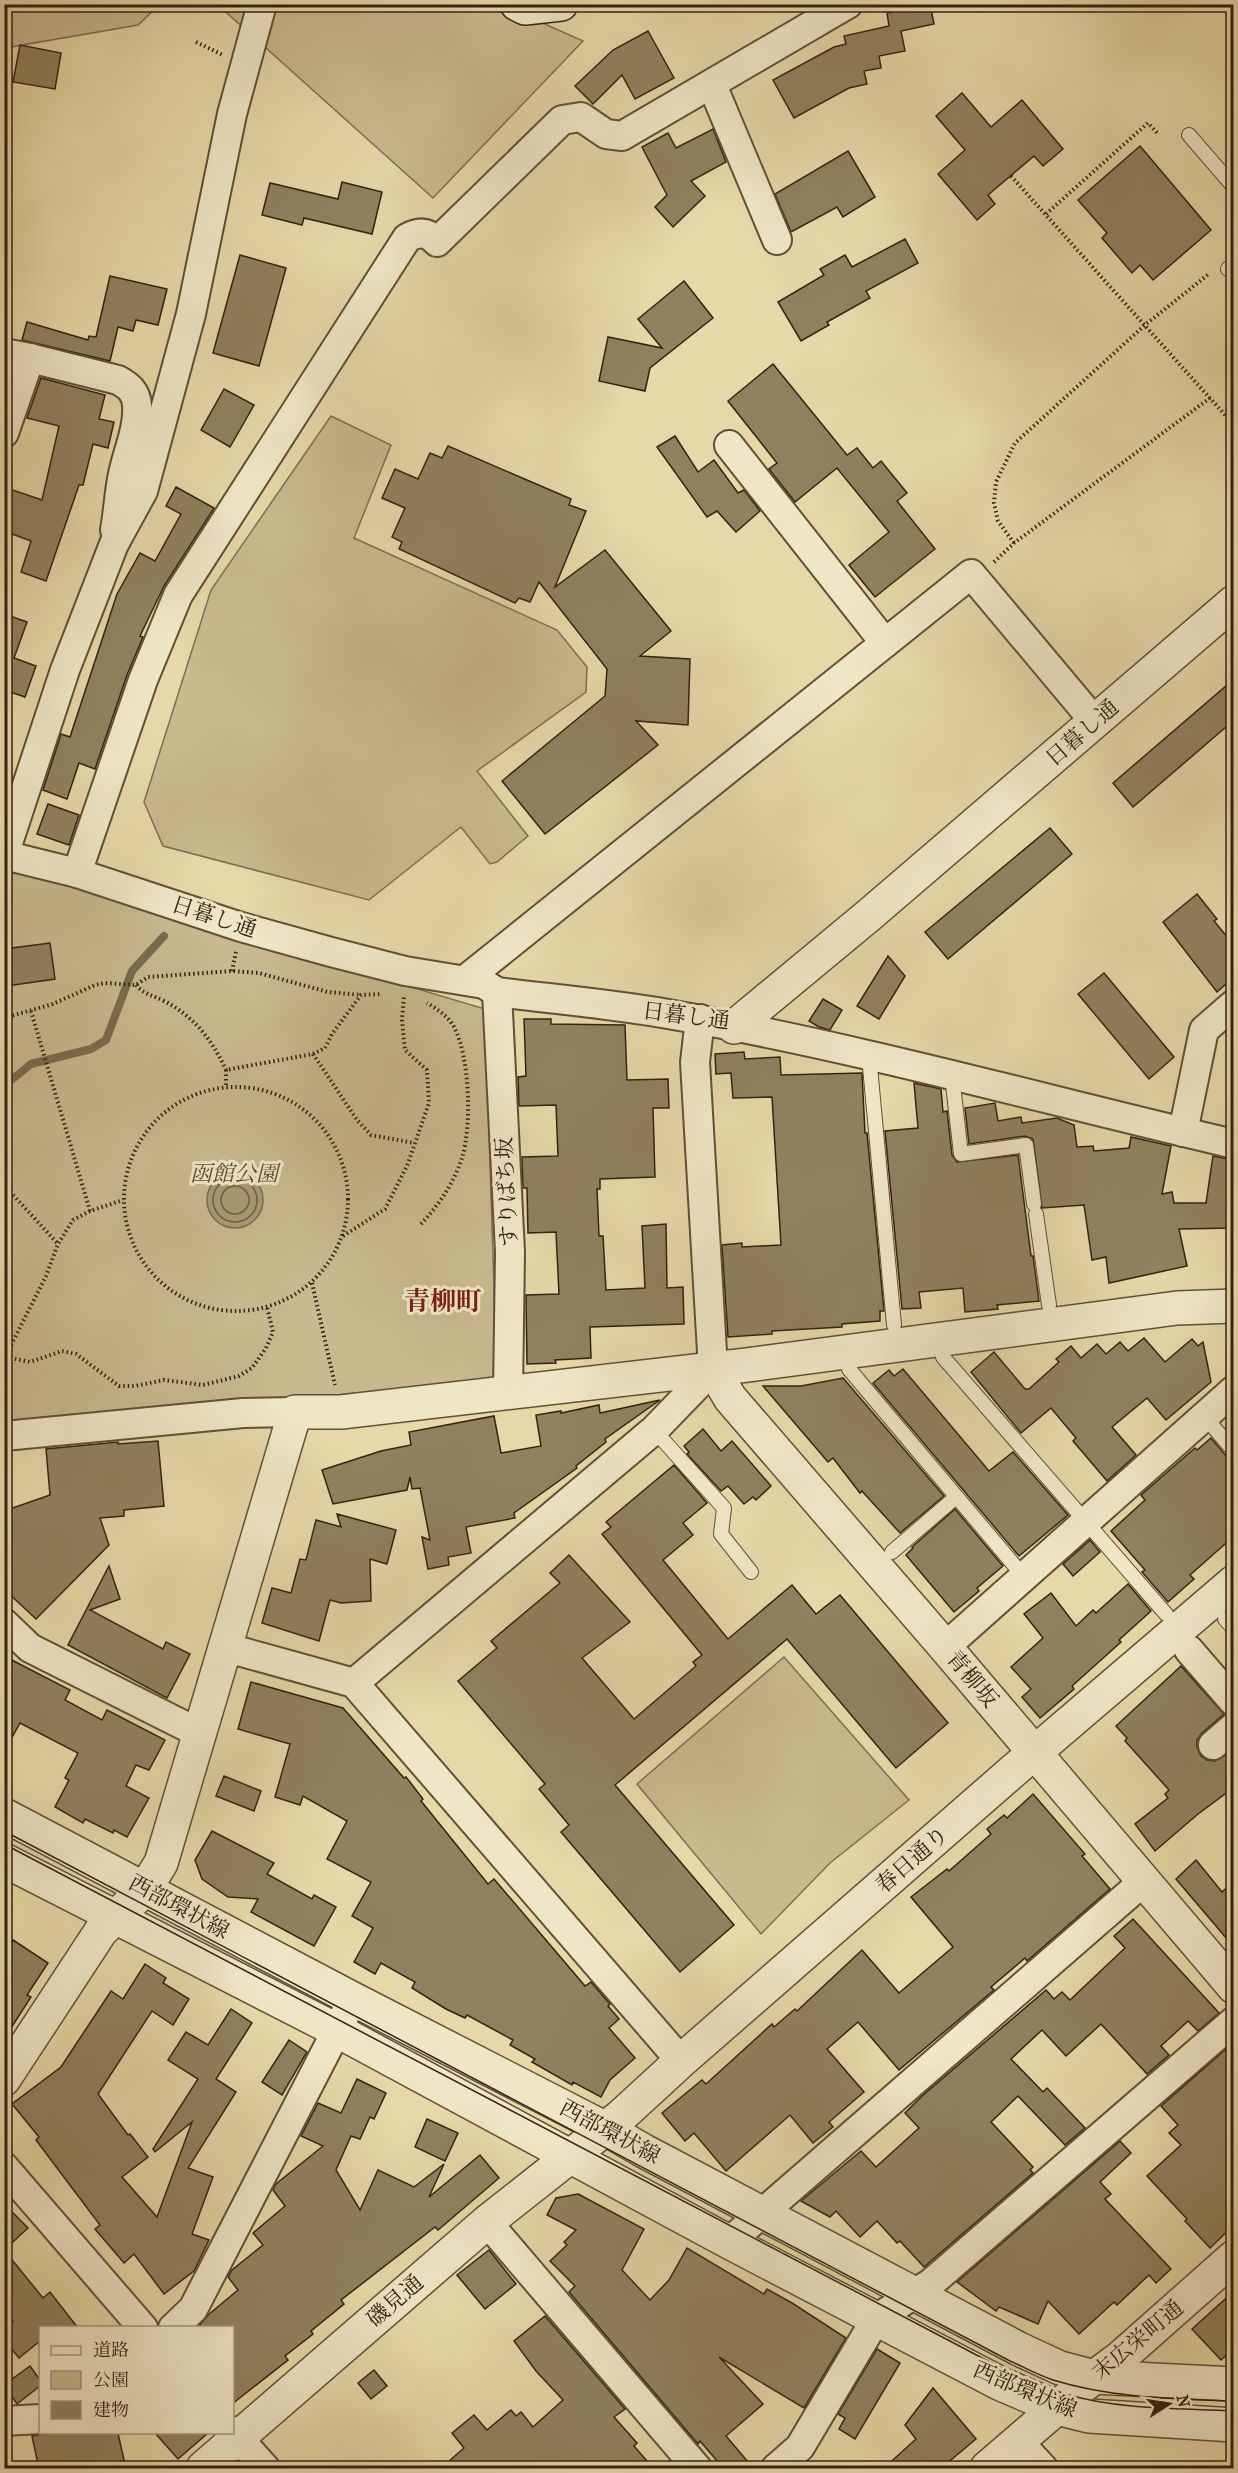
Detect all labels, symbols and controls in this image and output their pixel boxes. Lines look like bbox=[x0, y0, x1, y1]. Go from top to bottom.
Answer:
street label: 日暮し通 bbox=[1040, 694, 1124, 772]
street label: 日暮し通 bbox=[168, 891, 260, 943]
street label: 日暮し通 bbox=[641, 998, 731, 1034]
street label: すりばち坂 bbox=[491, 1136, 523, 1248]
park label: 函館公園 bbox=[190, 1161, 281, 1187]
district label: 青柳町 bbox=[404, 1286, 482, 1317]
street label: 青柳坂 bbox=[941, 1645, 1003, 1713]
street label: 春日通り bbox=[870, 1821, 954, 1899]
street label: 西部環状線 bbox=[124, 1870, 234, 1944]
street label: 西部環状線 bbox=[555, 2095, 665, 2169]
street label: 磯見通 bbox=[362, 2270, 428, 2332]
street label: 末広栄町通 bbox=[1088, 2295, 1188, 2385]
legend bbox=[39, 2326, 234, 2434]
text: 道路 bbox=[93, 2340, 129, 2361]
street label: 西部環状線 bbox=[969, 2357, 1081, 2423]
text: 公園 bbox=[93, 2370, 129, 2391]
north arrow bbox=[1139, 2374, 1199, 2434]
text: N bbox=[1173, 2393, 1194, 2410]
text: 建物 bbox=[93, 2400, 129, 2421]

